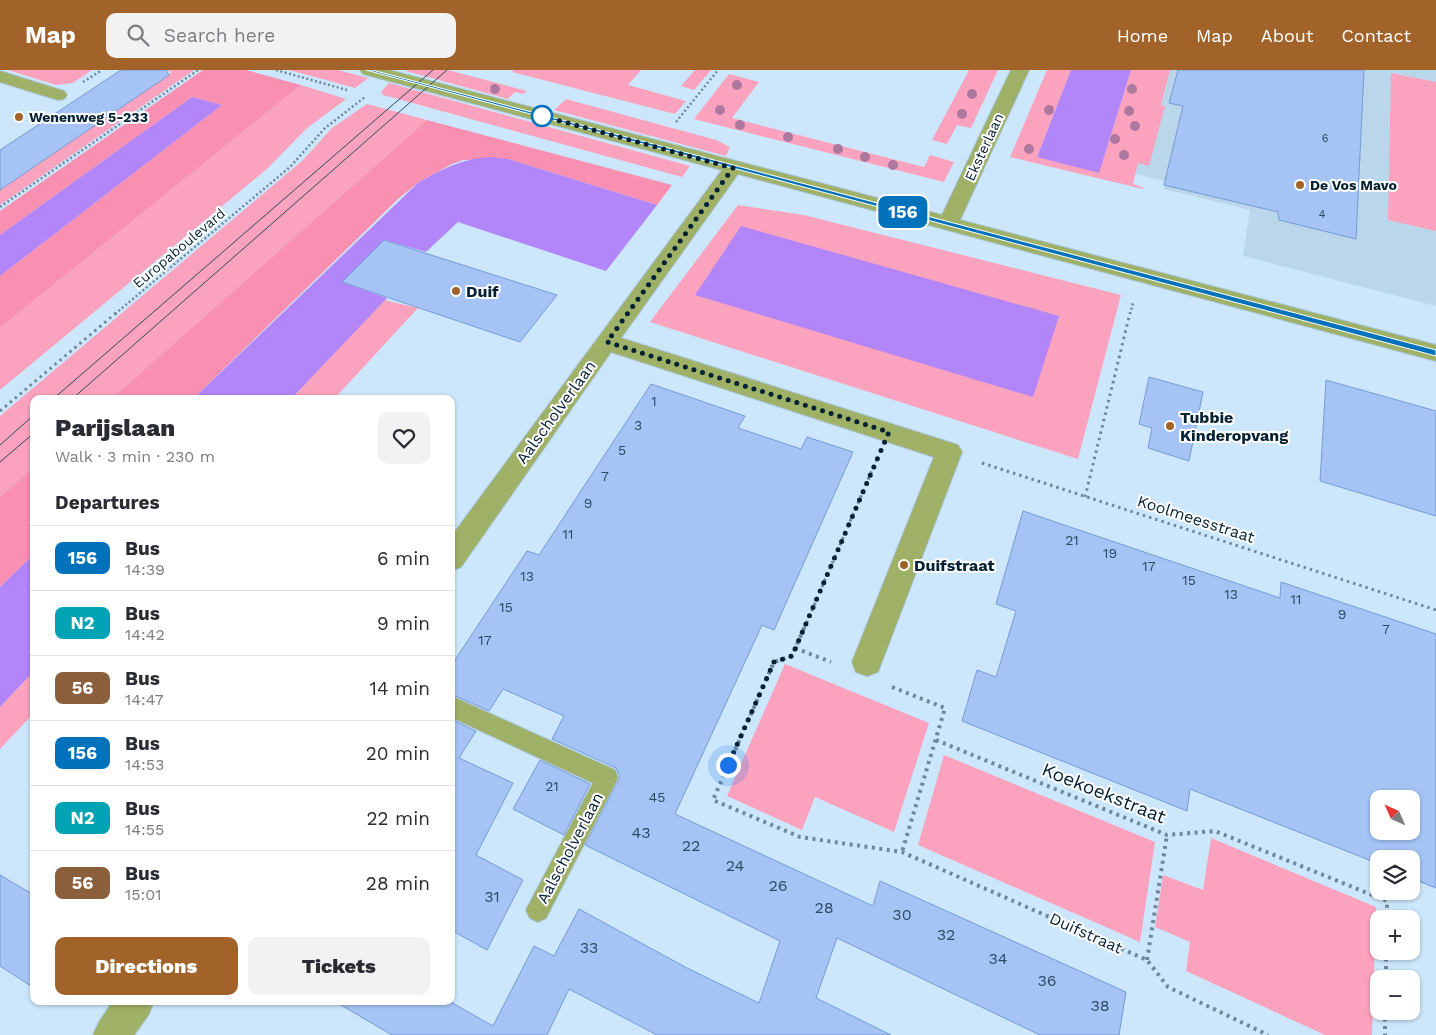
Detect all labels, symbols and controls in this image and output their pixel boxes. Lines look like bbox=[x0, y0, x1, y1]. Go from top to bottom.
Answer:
search box bbox=[106, 13, 456, 58]
text: Map bbox=[25, 21, 76, 49]
icon: search bbox=[124, 21, 152, 49]
text: Search here bbox=[164, 24, 275, 47]
text: Home bbox=[1117, 25, 1168, 46]
text: Map bbox=[1196, 25, 1233, 46]
text: About bbox=[1261, 25, 1313, 46]
text: Contact bbox=[1341, 25, 1411, 46]
unlabelled marker bbox=[531, 105, 553, 127]
place label: Wenenweg 5-233 bbox=[29, 109, 148, 125]
marker: Wenenweg 5-233 bbox=[13, 111, 25, 123]
street label: Eksterlaan bbox=[961, 111, 1007, 183]
house number: 6 bbox=[1322, 132, 1329, 145]
place label: De Vos Mavo bbox=[1310, 177, 1397, 193]
marker: De Vos Mavo bbox=[1294, 179, 1306, 191]
line badge: 156 bbox=[874, 196, 932, 228]
text: 156 bbox=[888, 201, 918, 222]
street label: Europaboulevard bbox=[130, 205, 228, 291]
house number: 4 bbox=[1319, 208, 1326, 221]
place label: Duif bbox=[466, 282, 499, 301]
marker: Duif bbox=[450, 285, 462, 297]
street label: Aalscholverlaan bbox=[512, 357, 600, 467]
house number: 1 bbox=[651, 393, 657, 409]
place label: Tubbie Kinderopvang bbox=[1180, 408, 1288, 445]
button: heart bbox=[378, 412, 430, 464]
text: Parijslaan bbox=[55, 414, 175, 442]
house number: 3 bbox=[634, 417, 642, 433]
marker: Tubbie Kinderopvang bbox=[1164, 420, 1176, 432]
house number: 5 bbox=[618, 442, 626, 458]
text: Walk · 3 min · 230 m bbox=[55, 447, 215, 466]
house number: 7 bbox=[601, 468, 609, 484]
text: Departures bbox=[55, 491, 160, 514]
street label: Koolmeesstraat bbox=[1135, 491, 1257, 547]
house number: 9 bbox=[584, 495, 592, 511]
house number: 11 bbox=[563, 526, 573, 542]
house number: 21 bbox=[1065, 532, 1079, 548]
text: Bus bbox=[125, 537, 160, 560]
house number: 19 bbox=[1103, 545, 1117, 561]
text: 156 bbox=[68, 547, 97, 568]
text: 6 min bbox=[377, 547, 430, 570]
place label: Duifstraat bbox=[914, 556, 995, 575]
house number: 17 bbox=[1142, 558, 1156, 574]
marker: Duifstraat bbox=[898, 559, 910, 571]
text: 14:39 bbox=[125, 560, 165, 579]
house number: 13 bbox=[520, 568, 534, 584]
house number: 15 bbox=[1182, 572, 1196, 588]
house number: 13 bbox=[1224, 586, 1238, 602]
house number: 11 bbox=[1291, 591, 1301, 607]
house number: 15 bbox=[499, 599, 513, 615]
text: Bus bbox=[125, 602, 160, 625]
house number: 9 bbox=[1338, 606, 1346, 622]
text: N2 bbox=[70, 612, 95, 633]
text: 9 min bbox=[377, 612, 430, 635]
house number: 7 bbox=[1382, 621, 1390, 637]
text: 14:42 bbox=[125, 625, 165, 644]
house number: 17 bbox=[478, 632, 492, 648]
text: Bus bbox=[125, 667, 160, 690]
text: 56 bbox=[72, 677, 93, 698]
text: 14 min bbox=[370, 677, 430, 700]
text: 14:47 bbox=[125, 690, 164, 709]
text: Bus bbox=[125, 732, 160, 755]
text: 156 bbox=[68, 742, 97, 763]
text: 20 min bbox=[366, 742, 430, 765]
your location bbox=[716, 753, 741, 778]
text: 14:53 bbox=[125, 755, 164, 774]
street label: Koekoekstraat bbox=[1039, 758, 1170, 828]
house number: 21 bbox=[545, 778, 559, 794]
street label: Aalscholverlaan bbox=[533, 789, 607, 907]
house number: 45 bbox=[649, 789, 665, 805]
north arrow bbox=[1370, 790, 1420, 840]
map controls bbox=[1370, 790, 1420, 1020]
text: Bus bbox=[125, 797, 160, 820]
text: N2 bbox=[70, 807, 95, 828]
text: 22 min bbox=[366, 807, 430, 830]
text: 14:55 bbox=[125, 820, 164, 839]
house number: 43 bbox=[631, 823, 651, 842]
house number: 22 bbox=[682, 836, 700, 855]
button: layers bbox=[1370, 850, 1420, 900]
house number: 24 bbox=[726, 856, 745, 875]
text: Bus bbox=[125, 862, 160, 885]
text: 56 bbox=[72, 872, 93, 893]
text: 28 min bbox=[366, 872, 430, 895]
house number: 26 bbox=[768, 876, 788, 895]
text: 15:01 bbox=[125, 885, 161, 904]
house number: 31 bbox=[484, 887, 500, 906]
house number: 28 bbox=[814, 898, 834, 917]
house number: 30 bbox=[892, 905, 912, 924]
street label: Duifstraat bbox=[1047, 908, 1126, 958]
button: + bbox=[1370, 910, 1420, 960]
house number: 32 bbox=[937, 925, 955, 944]
button: Directions bbox=[55, 937, 238, 995]
button: Tickets bbox=[248, 937, 430, 995]
house number: 33 bbox=[580, 938, 598, 957]
house number: 34 bbox=[988, 949, 1008, 968]
button: − bbox=[1370, 970, 1420, 1020]
house number: 36 bbox=[1037, 971, 1057, 990]
house number: 38 bbox=[1090, 996, 1110, 1015]

